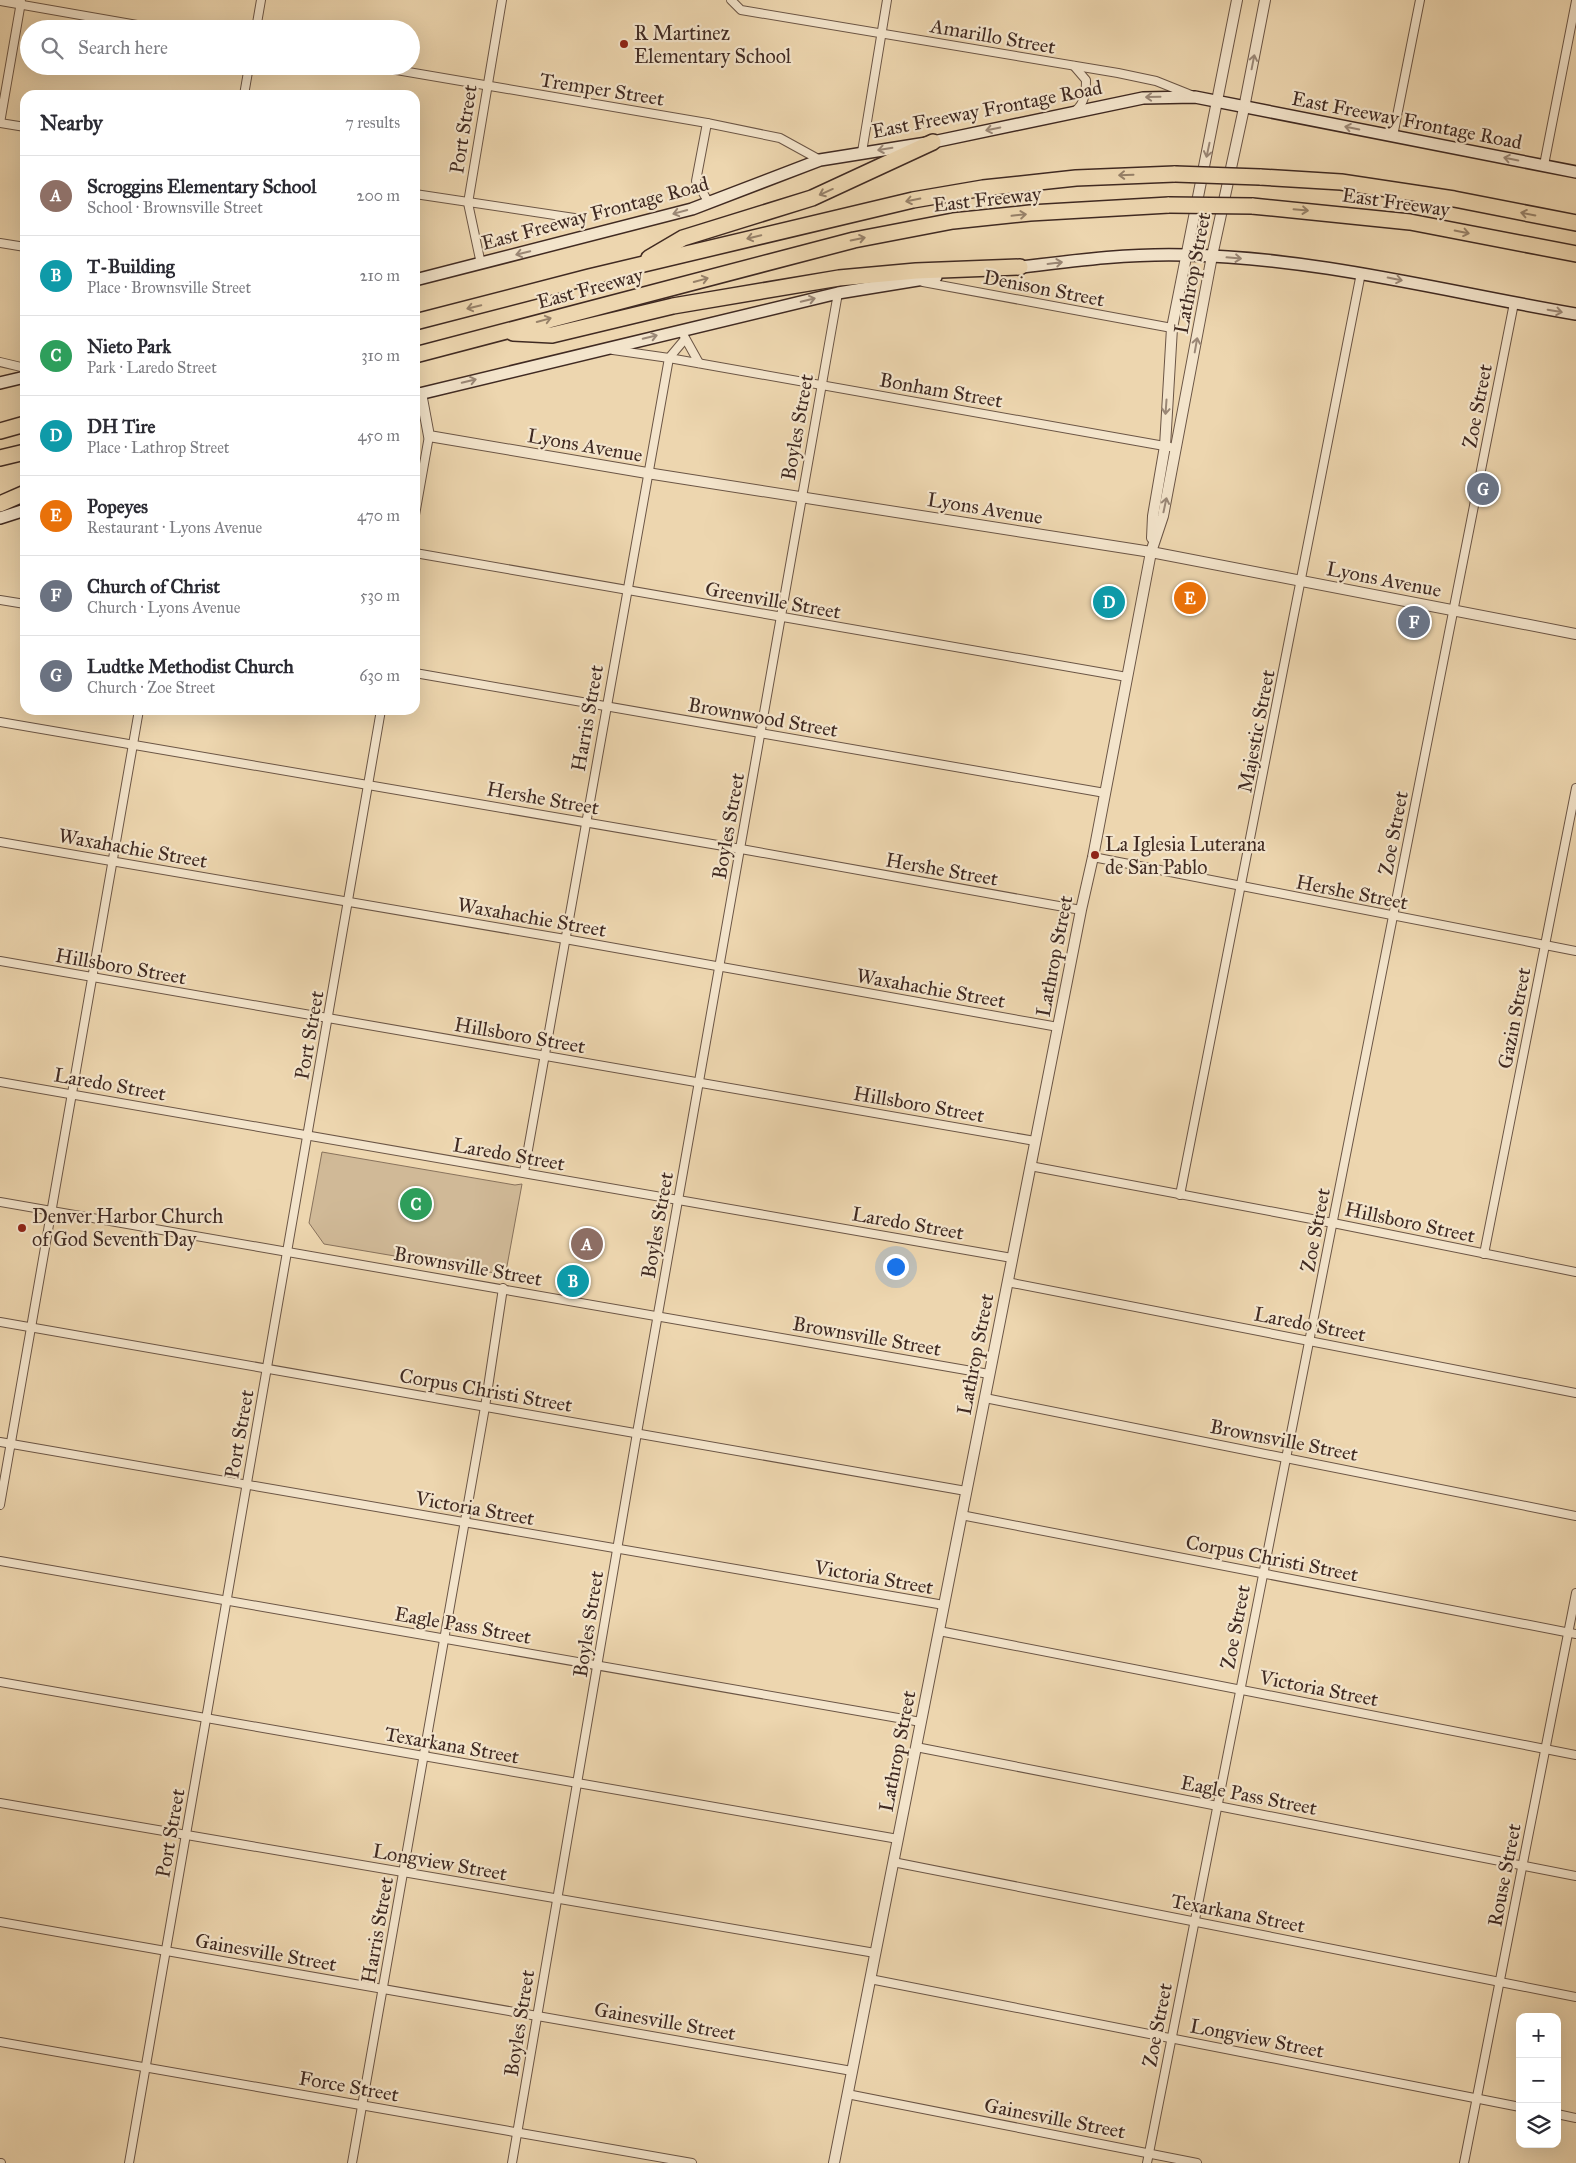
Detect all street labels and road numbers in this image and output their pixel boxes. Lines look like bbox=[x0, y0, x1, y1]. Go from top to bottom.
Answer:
street label: Amarillo Street bbox=[928, 13, 1057, 59]
street label: Tremper Street bbox=[538, 67, 666, 111]
street label: East Freeway Frontage Road bbox=[870, 75, 1104, 144]
street label: Port Street bbox=[444, 83, 482, 175]
street label: East Freeway Frontage Road bbox=[1290, 86, 1524, 155]
street label: East Freeway Frontage Road bbox=[479, 171, 711, 256]
street label: East Freeway bbox=[932, 181, 1043, 217]
street label: East Freeway bbox=[1341, 183, 1452, 222]
street label: Lathrop Street bbox=[1168, 210, 1216, 336]
street label: East Freeway bbox=[534, 262, 646, 314]
street label: Denison Street bbox=[981, 265, 1107, 311]
street label: Zoe Street bbox=[1457, 362, 1497, 450]
street label: Bonham Street bbox=[878, 367, 1004, 413]
street label: Boyles Street bbox=[776, 372, 818, 482]
street label: Lyons Avenue bbox=[526, 423, 644, 467]
street label: Lyons Avenue bbox=[926, 487, 1044, 529]
street label: Lyons Avenue bbox=[1325, 556, 1443, 602]
street label: Greenville Street bbox=[703, 576, 843, 624]
street label: Harris Street bbox=[566, 663, 608, 773]
street label: Majestic Street bbox=[1232, 668, 1280, 794]
street label: Brownwood Street bbox=[686, 692, 840, 742]
street label: Boyles Street bbox=[707, 771, 749, 881]
street label: Hershe Street bbox=[485, 776, 601, 820]
street label: Zoe Street bbox=[1373, 789, 1413, 877]
street label: Waxahachie Street bbox=[57, 823, 209, 873]
street label: Hershe Street bbox=[884, 847, 1000, 891]
street label: Hershe Street bbox=[1294, 869, 1410, 915]
street label: Waxahachie Street bbox=[456, 892, 608, 942]
street label: Lathrop Street bbox=[1030, 893, 1078, 1019]
street label: Hillsboro Street bbox=[54, 943, 188, 989]
street label: Waxahachie Street bbox=[855, 963, 1007, 1013]
street label: Gazin Street bbox=[1492, 965, 1536, 1071]
street label: Port Street bbox=[289, 989, 329, 1081]
street label: Hillsboro Street bbox=[453, 1012, 587, 1058]
street label: Laredo Street bbox=[52, 1062, 168, 1106]
street label: Hillsboro Street bbox=[852, 1081, 986, 1127]
street label: Laredo Street bbox=[451, 1132, 567, 1176]
street label: Boyles Street bbox=[636, 1170, 678, 1280]
street label: Zoe Street bbox=[1295, 1186, 1335, 1274]
street label: Hillsboro Street bbox=[1343, 1196, 1477, 1248]
street label: Laredo Street bbox=[850, 1201, 966, 1245]
street label: Brownsville Street bbox=[392, 1241, 544, 1291]
street label: Lathrop Street bbox=[951, 1291, 999, 1417]
street label: Laredo Street bbox=[1252, 1301, 1368, 1347]
street label: Brownsville Street bbox=[791, 1311, 943, 1361]
street label: Corpus Christi Street bbox=[398, 1363, 574, 1417]
street label: Port Street bbox=[219, 1388, 259, 1480]
street label: Brownsville Street bbox=[1208, 1414, 1360, 1466]
street label: Victoria Street bbox=[413, 1486, 536, 1530]
street label: Corpus Christi Street bbox=[1184, 1530, 1360, 1586]
street label: Victoria Street bbox=[812, 1555, 935, 1599]
street label: Boyles Street bbox=[568, 1569, 608, 1679]
street label: Zoe Street bbox=[1215, 1583, 1255, 1671]
street label: Eagle Pass Street bbox=[393, 1601, 533, 1650]
street label: Victoria Street bbox=[1257, 1665, 1380, 1711]
street label: Lathrop Street bbox=[873, 1688, 921, 1814]
street label: Texarkana Street bbox=[383, 1721, 521, 1769]
street label: Eagle Pass Street bbox=[1179, 1770, 1319, 1821]
street label: Port Street bbox=[150, 1787, 190, 1879]
street label: Rouse Street bbox=[1482, 1821, 1526, 1929]
street label: Longview Street bbox=[371, 1838, 509, 1887]
street label: Harris Street bbox=[356, 1875, 398, 1985]
street label: Texarkana Street bbox=[1169, 1888, 1307, 1938]
street label: Gainesville Street bbox=[193, 1928, 339, 1976]
street label: Boyles Street bbox=[499, 1968, 539, 2078]
street label: Zoe Street bbox=[1137, 1981, 1177, 2069]
street label: Gainesville Street bbox=[592, 1997, 738, 2045]
street label: Longview Street bbox=[1188, 2013, 1326, 2064]
street label: Force Street bbox=[297, 2065, 401, 2107]
street label: Gainesville Street bbox=[982, 2093, 1128, 2143]

